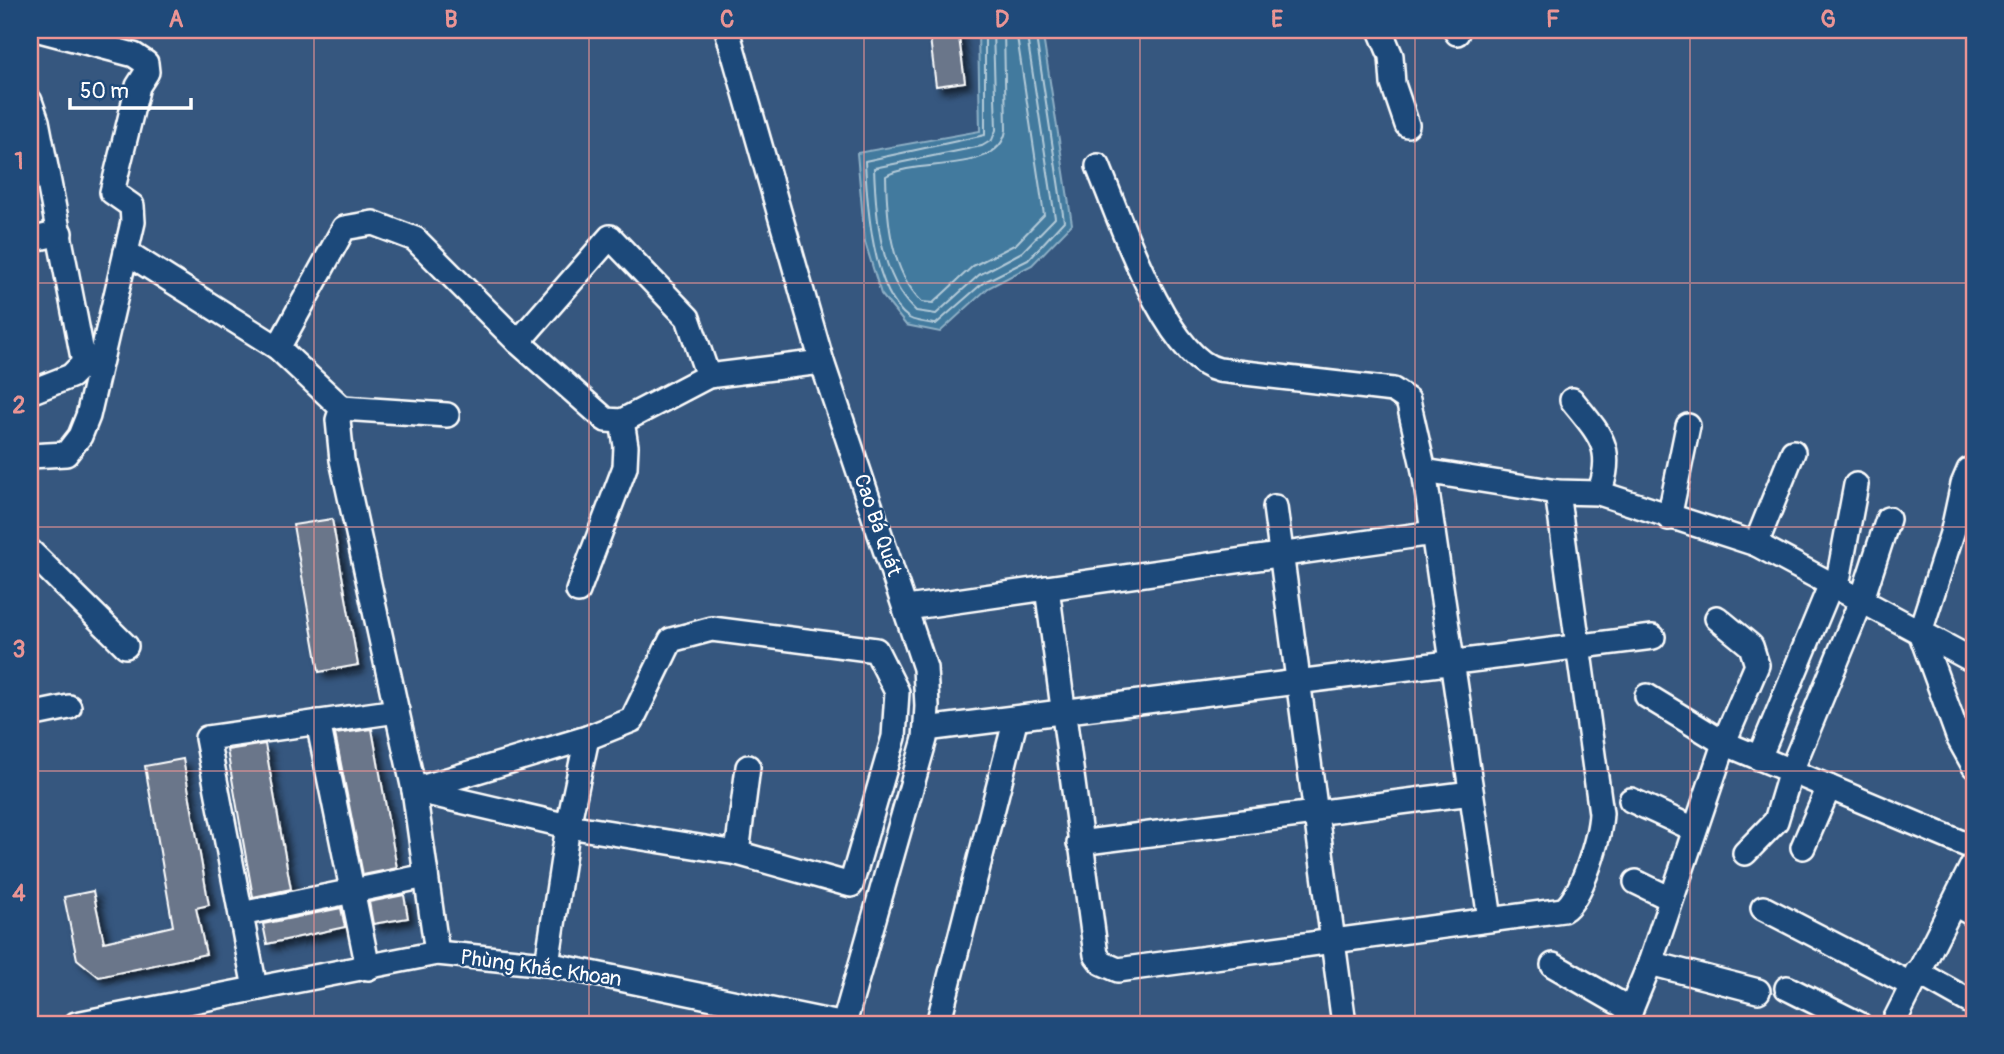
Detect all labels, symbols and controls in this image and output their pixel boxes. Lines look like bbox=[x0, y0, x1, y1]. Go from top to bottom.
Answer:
text: A bbox=[169, 5, 184, 34]
text: B bbox=[444, 5, 458, 34]
text: C bbox=[720, 5, 734, 34]
text: D bbox=[995, 5, 1009, 34]
text: E bbox=[1271, 5, 1283, 34]
text: F bbox=[1546, 5, 1560, 34]
text: G bbox=[1820, 5, 1836, 34]
scale bar bbox=[70, 66, 191, 110]
text: 50 m bbox=[80, 78, 129, 105]
text: 1 bbox=[15, 147, 24, 176]
text: 2 bbox=[13, 391, 26, 420]
street label: Cao Bá Quát bbox=[847, 470, 908, 580]
text: 3 bbox=[13, 635, 25, 664]
text: 4 bbox=[12, 879, 26, 908]
street label: Phùng Khắc Khoan bbox=[458, 944, 623, 993]

